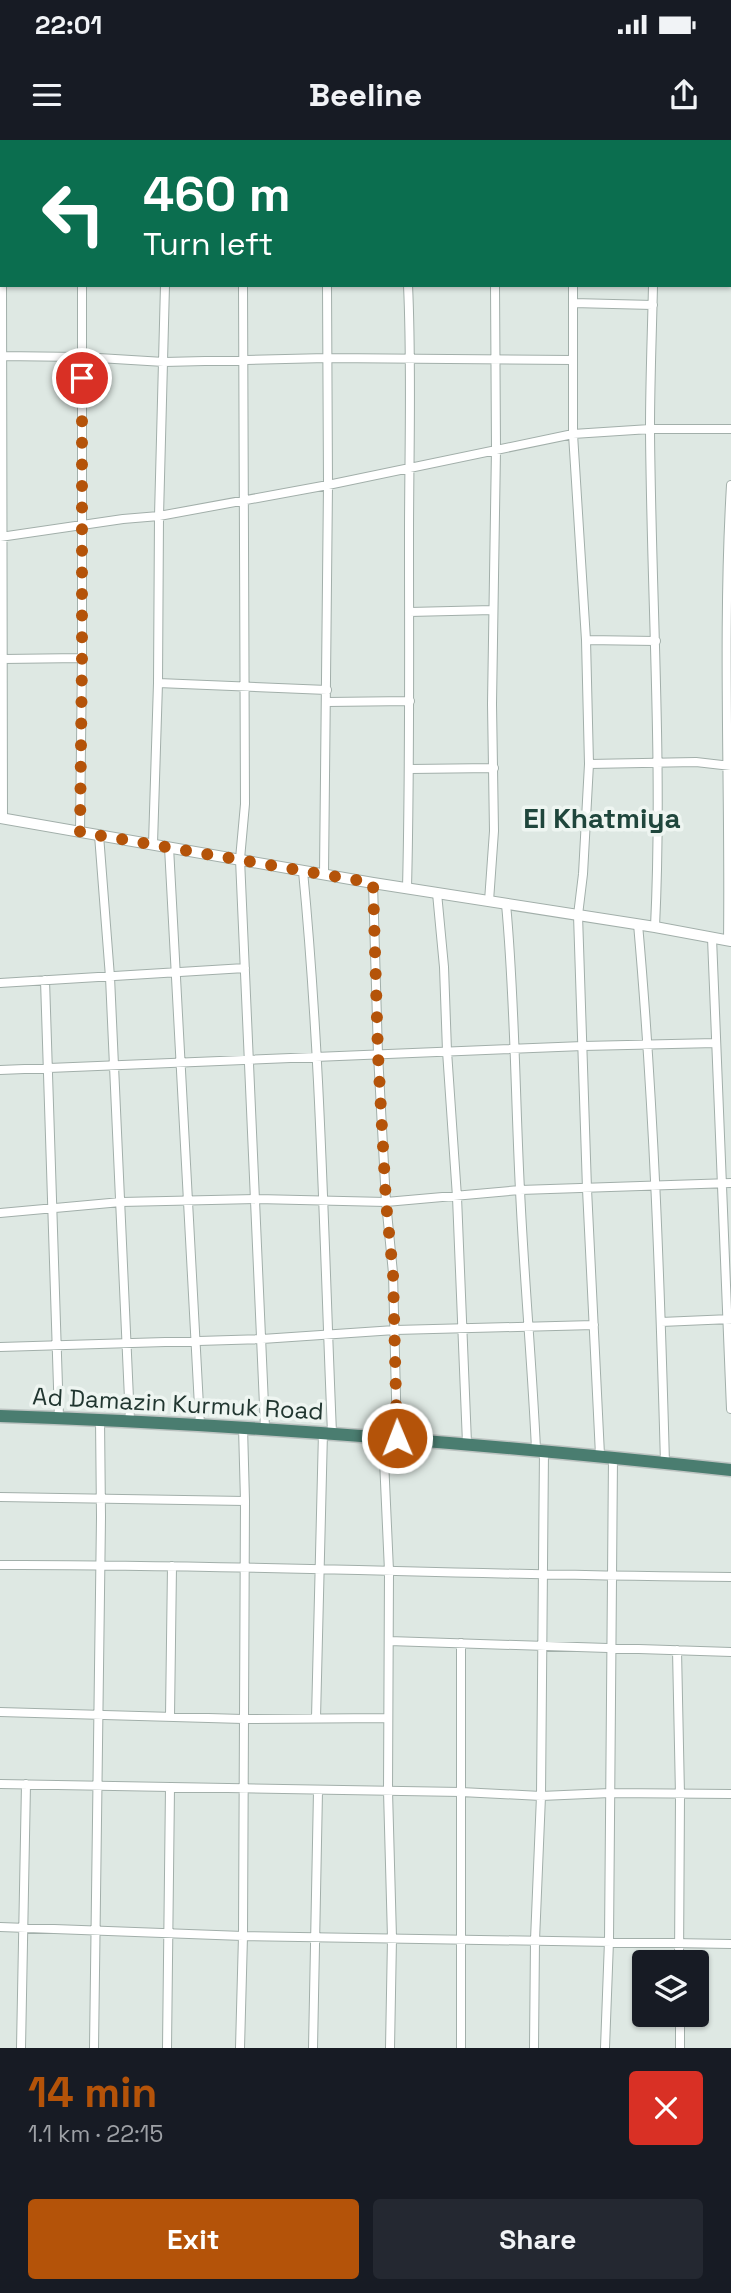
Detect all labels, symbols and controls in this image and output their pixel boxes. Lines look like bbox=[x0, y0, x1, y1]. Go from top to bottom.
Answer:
text: 22:01 bbox=[35, 8, 102, 42]
text: Beeline bbox=[309, 75, 422, 115]
icon: menu bbox=[28, 76, 66, 114]
icon: share bbox=[665, 76, 703, 114]
text: 460 m bbox=[143, 163, 291, 225]
icon: left bbox=[28, 168, 119, 259]
text: Turn left bbox=[143, 224, 273, 264]
pin bbox=[52, 348, 112, 408]
icon: arrive bbox=[63, 359, 101, 397]
district label: El Khatmiya bbox=[523, 800, 681, 836]
street label: Ad Damazin Kurmuk Road bbox=[32, 1380, 324, 1427]
position arrow bbox=[360, 1401, 434, 1475]
map controls bbox=[632, 1950, 709, 2027]
button: layers bbox=[632, 1950, 709, 2027]
text: 14 min bbox=[28, 2066, 157, 2119]
button: close bbox=[629, 2071, 703, 2145]
text: 1.1 km · 22:15 bbox=[28, 2119, 163, 2149]
button: Exit bbox=[28, 2199, 359, 2279]
button: Share bbox=[373, 2199, 703, 2279]

